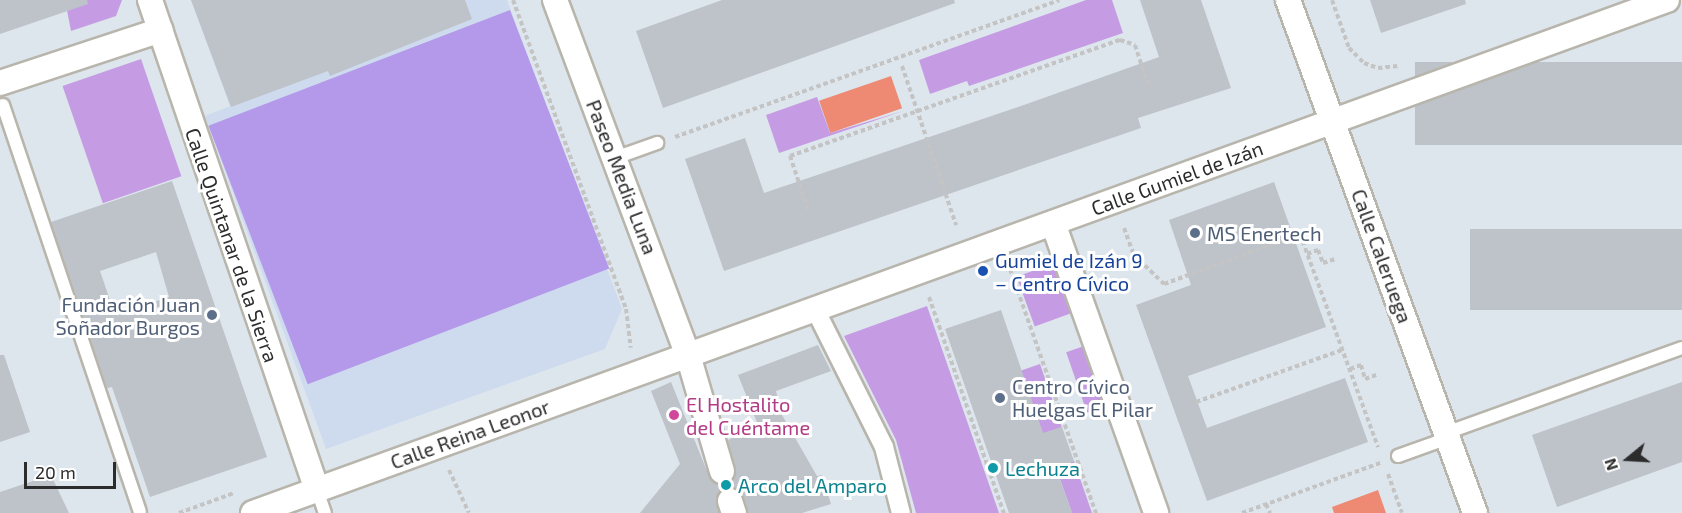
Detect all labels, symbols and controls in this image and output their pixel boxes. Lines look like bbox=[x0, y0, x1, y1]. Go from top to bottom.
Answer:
street label: Paseo Media Luna bbox=[581, 96, 663, 258]
street label: Calle Quintanar de la Sierra bbox=[181, 125, 283, 365]
street label: Calle Gumiel de Izán bbox=[1088, 136, 1266, 220]
street label: Calle Caleruega bbox=[1347, 186, 1417, 326]
place label: MS Enertech bbox=[1207, 221, 1322, 245]
marker: MS Enertech bbox=[1188, 226, 1202, 240]
place label: Gumiel de Izán 9 – Centro Cívico bbox=[995, 248, 1143, 295]
marker: Gumiel de Izán 9 – Centro Cívico bbox=[976, 264, 990, 278]
place label: Fundación Juan Soñador Burgos bbox=[55, 292, 200, 339]
marker: Fundación Juan Soñador Burgos bbox=[205, 308, 219, 322]
place label: Centro Cívico Huelgas El Pilar bbox=[1012, 374, 1153, 421]
marker: Centro Cívico Huelgas El Pilar bbox=[993, 391, 1007, 405]
place label: El Hostalito del Cuéntame bbox=[686, 392, 811, 439]
street label: Calle Reina Leonor bbox=[387, 394, 553, 474]
marker: El Hostalito del Cuéntame bbox=[667, 408, 681, 422]
north arrow bbox=[1598, 429, 1658, 489]
scale bar bbox=[27, 450, 118, 488]
place label: Lechuza bbox=[1005, 456, 1080, 480]
text: N bbox=[1600, 456, 1621, 473]
text: 20 m bbox=[35, 461, 76, 483]
marker: Lechuza bbox=[986, 461, 1000, 475]
place label: Arco del Amparo bbox=[738, 473, 888, 497]
marker: Arco del Amparo bbox=[719, 478, 733, 492]

